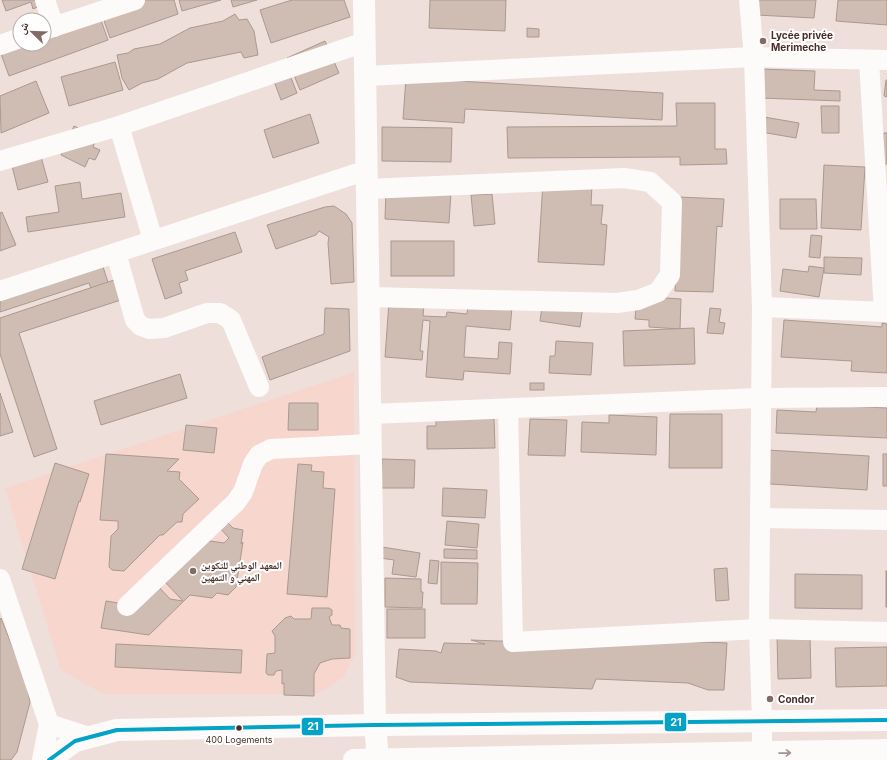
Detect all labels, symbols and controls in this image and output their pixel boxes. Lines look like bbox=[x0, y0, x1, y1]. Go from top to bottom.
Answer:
north arrow bbox=[12, 12, 52, 52]
text: ش bbox=[14, 20, 33, 37]
place label: Lycée privée Merimeche bbox=[771, 29, 833, 53]
marker: Lycée privée Merimeche bbox=[758, 36, 768, 46]
place label: المعهد الوطني للتكوين المهني و التمهين bbox=[201, 559, 282, 585]
marker: المعهد الوطني للتكوين المهني و التمهين bbox=[188, 566, 198, 576]
place label: Condor bbox=[778, 693, 814, 705]
marker: Condor bbox=[765, 694, 775, 704]
line badge: 21 bbox=[664, 712, 687, 732]
text: 21 bbox=[670, 715, 682, 729]
line badge: 21 bbox=[301, 717, 324, 736]
text: 21 bbox=[307, 719, 319, 733]
marker: 400 Logements bbox=[234, 723, 244, 733]
place label: 400 Logements bbox=[205, 734, 273, 745]
one-way arrow bbox=[778, 749, 791, 756]

